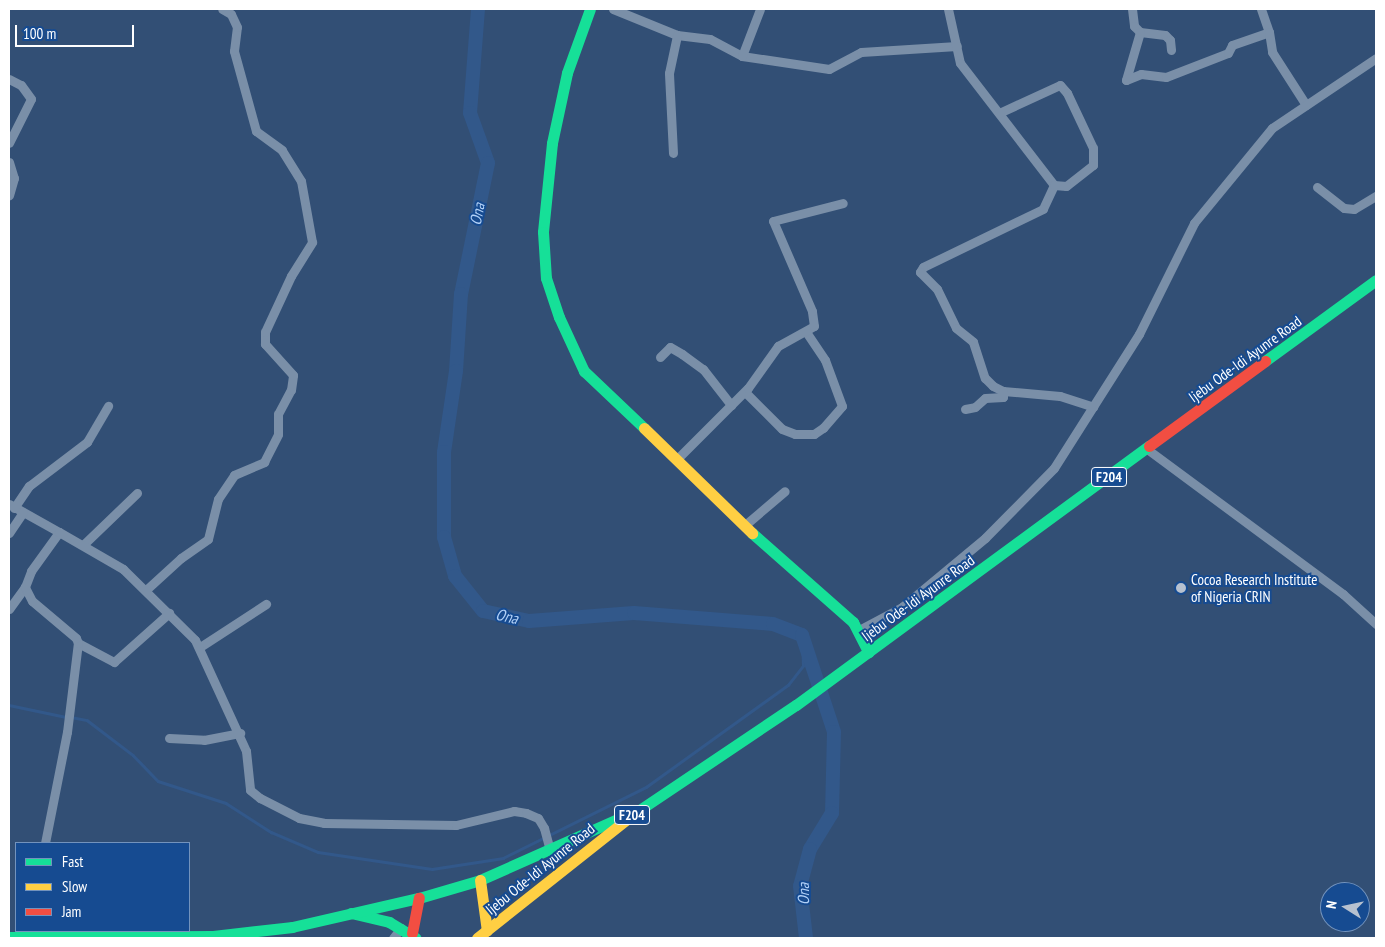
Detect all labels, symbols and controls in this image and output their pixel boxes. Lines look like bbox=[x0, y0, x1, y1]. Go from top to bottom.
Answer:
scale bar bbox=[18, 15, 136, 47]
text: 100 m bbox=[23, 24, 56, 43]
water label: Ona bbox=[465, 201, 489, 227]
street label: Ijebu Ode-Idi Ayunre Road bbox=[1185, 312, 1305, 406]
road number: F204 bbox=[1090, 466, 1128, 488]
street label: Ijebu Ode-Idi Ayunre Road bbox=[858, 551, 978, 645]
place label: Cocoa Research Institute of Nigeria CRIN bbox=[1191, 570, 1317, 605]
marker: Cocoa Research Institute of Nigeria CRIN bbox=[1175, 582, 1187, 594]
water label: Ona bbox=[494, 604, 520, 628]
road number: F204 bbox=[613, 804, 651, 826]
street label: Ijebu Ode-Idi Ayunre Road bbox=[482, 819, 598, 919]
legend bbox=[15, 842, 190, 932]
text: Fast bbox=[62, 852, 83, 871]
text: Slow bbox=[62, 877, 87, 896]
north arrow bbox=[1320, 882, 1370, 932]
water label: Ona bbox=[793, 883, 813, 905]
text: N bbox=[1322, 899, 1341, 910]
text: Jam bbox=[62, 902, 81, 921]

